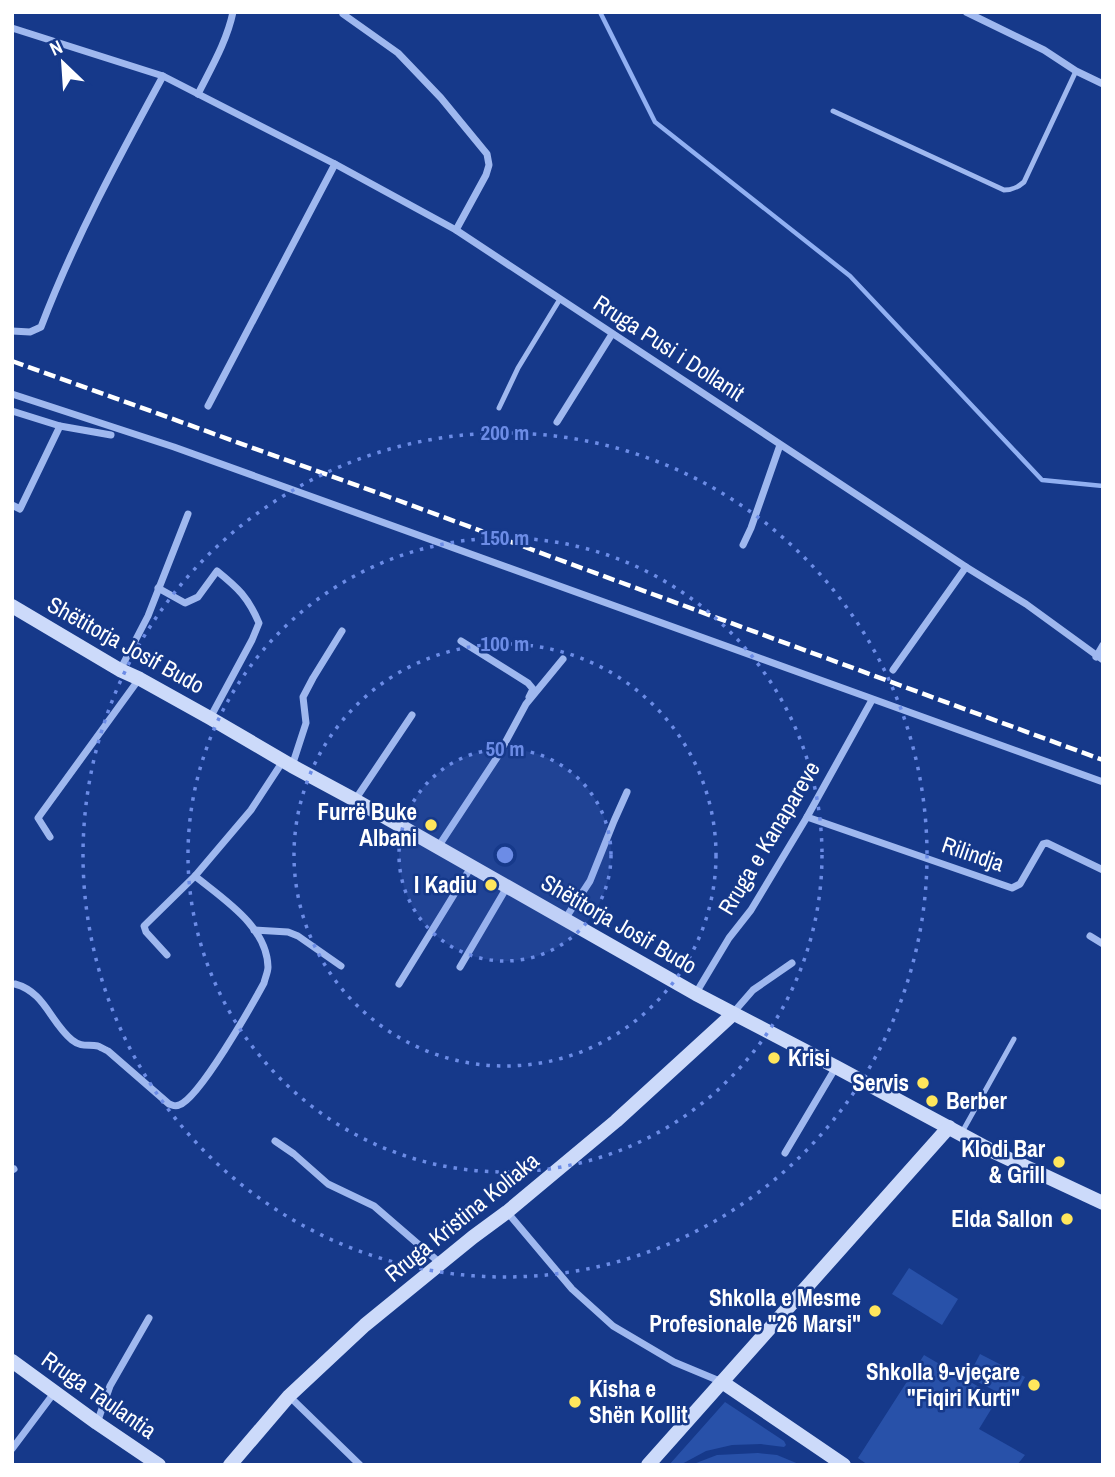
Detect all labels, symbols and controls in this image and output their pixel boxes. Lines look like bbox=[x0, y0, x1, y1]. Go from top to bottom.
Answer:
north arrow bbox=[28, 28, 98, 98]
text: N bbox=[45, 33, 66, 62]
street label: Rruga Pusi i Dollanit bbox=[588, 287, 751, 408]
text: 200 m bbox=[481, 418, 529, 447]
text: 150 m bbox=[481, 523, 529, 552]
street label: Shëtitorja Josif Budo bbox=[42, 589, 210, 701]
text: 100 m bbox=[481, 629, 529, 658]
text: 50 m bbox=[485, 734, 525, 763]
street label: Rruga e Kanapareve bbox=[710, 755, 827, 920]
place label: Furrë Buke Albani bbox=[317, 796, 417, 853]
marker: Furrë Buke Albani bbox=[423, 817, 439, 833]
street label: Rilindja bbox=[938, 828, 1009, 879]
centre of rings bbox=[493, 843, 517, 867]
street label: Shëtitorja Josif Budo bbox=[536, 866, 703, 981]
place label: I Kadiu bbox=[414, 869, 477, 900]
marker: I Kadiu bbox=[483, 877, 499, 893]
place label: Krisi bbox=[788, 1042, 830, 1073]
marker: Krisi bbox=[766, 1050, 782, 1066]
place label: Servis bbox=[852, 1067, 909, 1098]
marker: Servis bbox=[915, 1075, 931, 1091]
place label: Berber bbox=[946, 1085, 1007, 1116]
marker: Berber bbox=[924, 1093, 940, 1109]
place label: Klodi Bar & Grill bbox=[961, 1133, 1046, 1190]
street label: Rruga Kristina Koliaka bbox=[378, 1145, 546, 1288]
marker: Klodi Bar & Grill bbox=[1051, 1154, 1067, 1170]
place label: Elda Sallon bbox=[951, 1203, 1053, 1234]
marker: Elda Sallon bbox=[1059, 1211, 1075, 1227]
place label: Shkolla e Mesme Profesionale "26 Marsi" bbox=[649, 1282, 861, 1339]
marker: Shkolla e Mesme Profesionale "26 Marsi" bbox=[867, 1303, 883, 1319]
street label: Rruga Taulantia bbox=[36, 1344, 163, 1446]
place label: Shkolla 9-vjeçare "Fiqiri Kurti" bbox=[866, 1356, 1020, 1413]
place label: Kisha e Shën Kollit bbox=[589, 1373, 688, 1430]
marker: Shkolla 9-vjeçare "Fiqiri Kurti" bbox=[1026, 1377, 1042, 1393]
marker: Kisha e Shën Kollit bbox=[567, 1394, 583, 1410]

